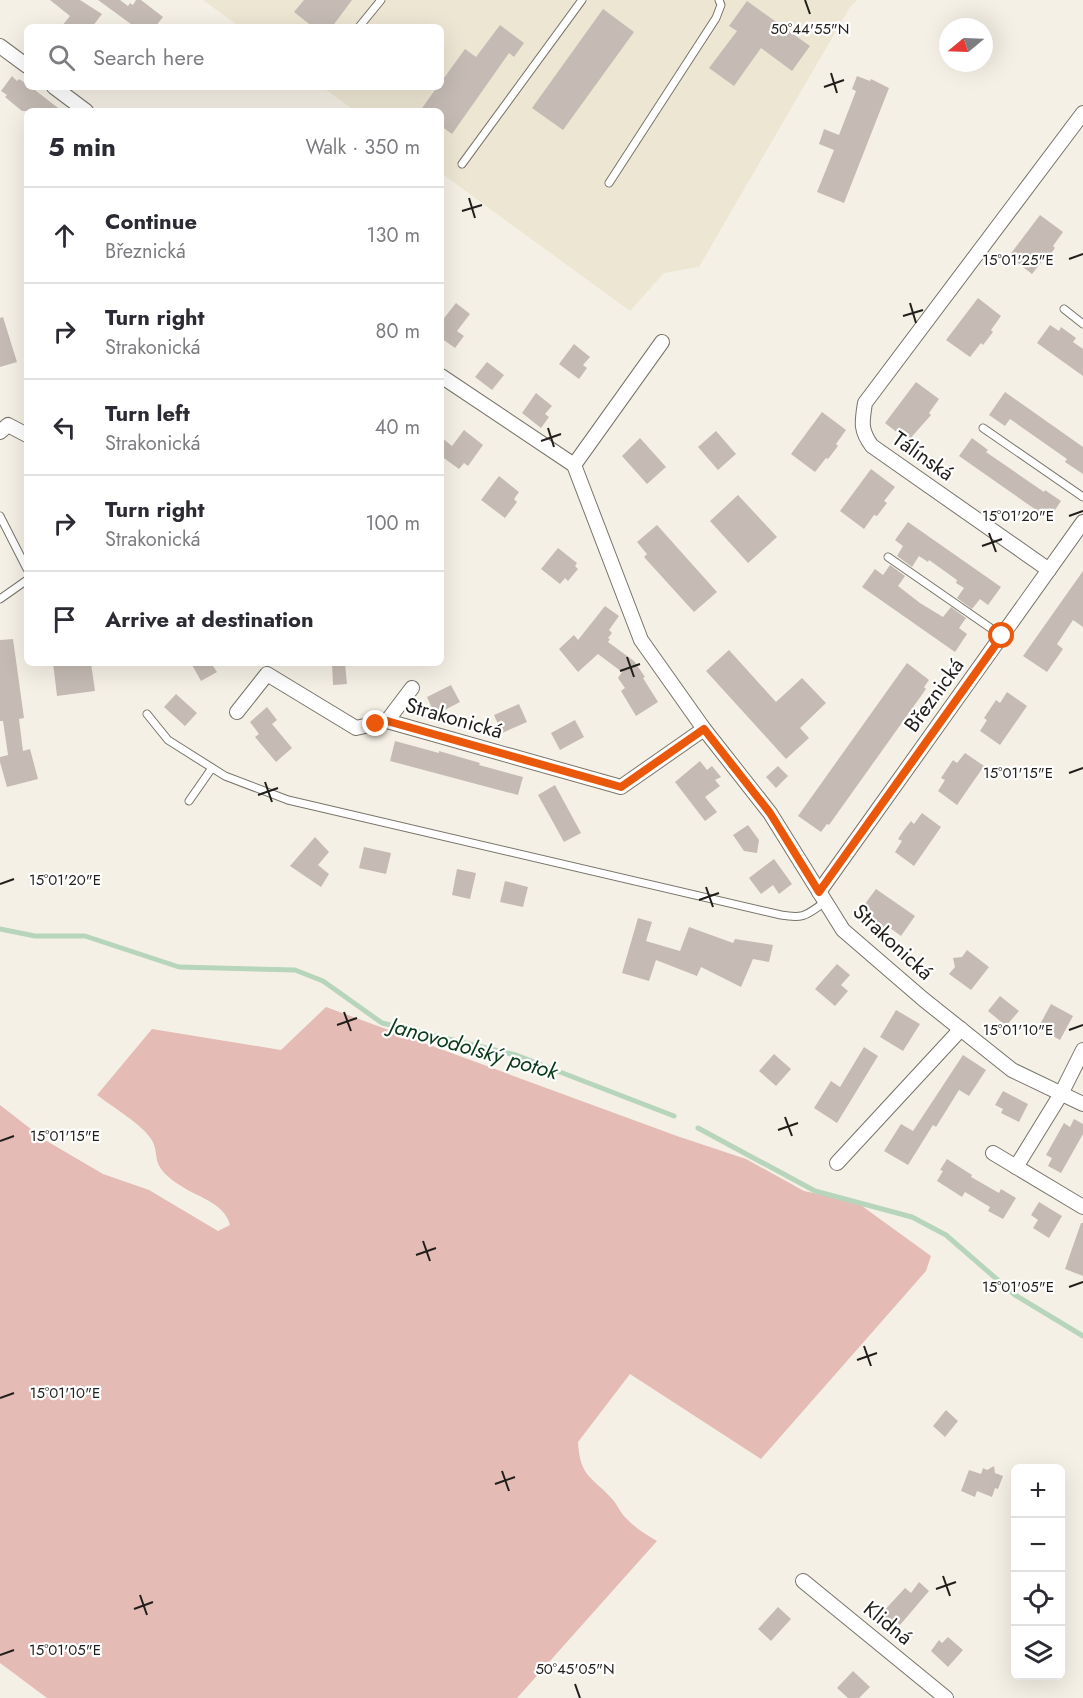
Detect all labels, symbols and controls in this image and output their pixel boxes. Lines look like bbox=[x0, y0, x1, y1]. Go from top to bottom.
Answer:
text: 50°44'55"N bbox=[771, 18, 849, 40]
north arrow bbox=[939, 18, 993, 72]
search box bbox=[24, 24, 444, 90]
icon: search bbox=[45, 41, 78, 74]
text: Search here bbox=[93, 41, 204, 73]
text: 5 min bbox=[48, 128, 116, 166]
text: Walk · 350 m bbox=[305, 133, 420, 162]
text: Continue bbox=[105, 205, 197, 237]
icon: ahead bbox=[48, 219, 81, 252]
text: 130 m bbox=[366, 221, 420, 250]
text: Březnická bbox=[105, 237, 186, 266]
text: 15°01'25"E bbox=[982, 249, 1054, 271]
text: Turn right bbox=[105, 301, 205, 333]
icon: right bbox=[48, 315, 81, 348]
text: 80 m bbox=[375, 317, 420, 346]
text: Strakonická bbox=[105, 333, 200, 362]
text: Turn left bbox=[105, 397, 190, 429]
icon: left bbox=[48, 411, 81, 444]
text: 40 m bbox=[375, 413, 420, 442]
street label: Tálínská bbox=[886, 424, 960, 488]
text: Strakonická bbox=[105, 429, 200, 458]
text: Turn right bbox=[105, 493, 205, 525]
text: 15°01'20"E bbox=[982, 505, 1054, 527]
icon: right bbox=[48, 507, 81, 540]
text: 100 m bbox=[365, 509, 420, 538]
text: Strakonická bbox=[105, 525, 200, 554]
icon: arrive bbox=[48, 603, 81, 636]
text: Arrive at destination bbox=[105, 603, 314, 635]
route start bbox=[988, 622, 1014, 648]
street label: Březnická bbox=[897, 652, 971, 738]
street label: Strakonická bbox=[402, 690, 506, 746]
route end bbox=[362, 710, 388, 736]
text: 15°01'15"E bbox=[983, 762, 1053, 784]
text: 15°01'20"E bbox=[29, 869, 101, 891]
street label: Strakonická bbox=[846, 897, 940, 987]
water label: Janovodolský potok bbox=[382, 1008, 563, 1088]
text: 15°01'10"E bbox=[983, 1019, 1053, 1041]
text: 15°01'15"E bbox=[30, 1125, 100, 1147]
text: 15°01'05"E bbox=[982, 1276, 1054, 1298]
text: 15°01'10"E bbox=[30, 1382, 100, 1404]
map controls bbox=[1011, 1464, 1065, 1680]
button: + bbox=[1011, 1464, 1065, 1518]
button: − bbox=[1011, 1518, 1065, 1572]
button: locate bbox=[1011, 1572, 1065, 1626]
street label: Klidná bbox=[857, 1594, 919, 1652]
button: layers bbox=[1011, 1626, 1065, 1680]
text: 15°01'05"E bbox=[29, 1639, 101, 1661]
text: 50°45'05"N bbox=[535, 1658, 615, 1680]

